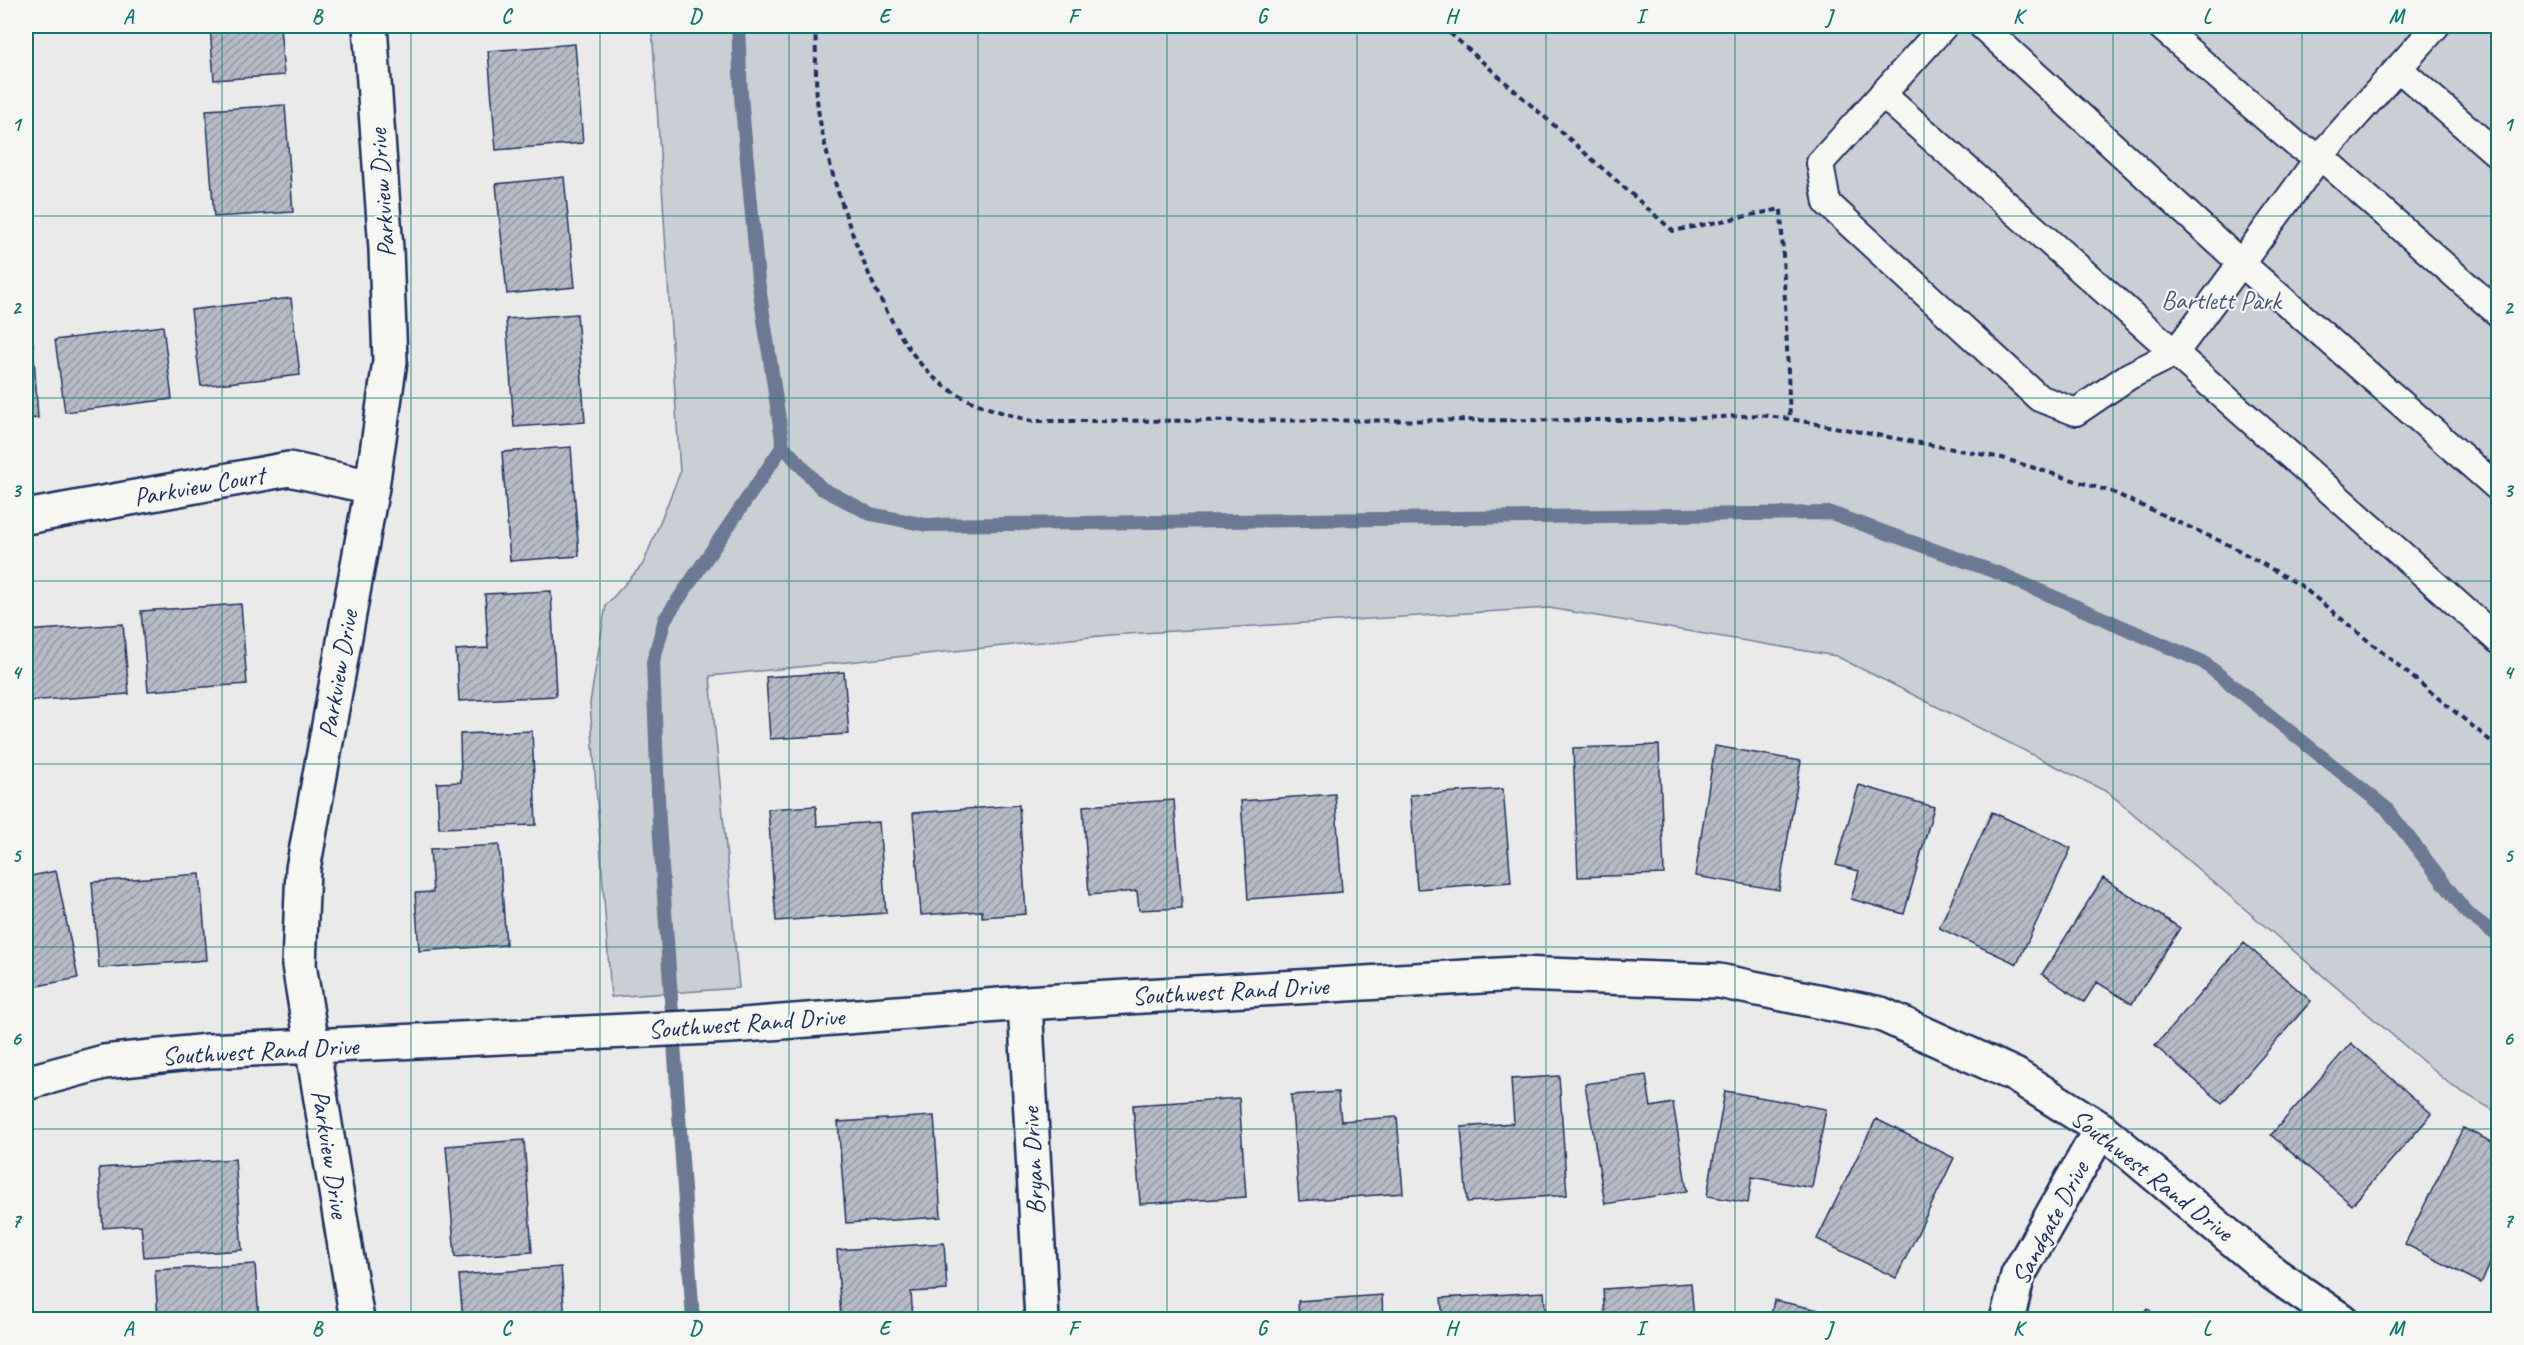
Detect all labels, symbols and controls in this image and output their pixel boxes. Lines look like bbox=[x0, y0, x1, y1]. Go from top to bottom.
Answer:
text: A bbox=[123, 4, 135, 29]
text: B bbox=[312, 4, 324, 29]
text: C bbox=[501, 4, 513, 29]
text: D bbox=[689, 4, 703, 29]
text: E bbox=[879, 4, 893, 29]
text: F bbox=[1068, 4, 1082, 29]
text: G bbox=[1257, 4, 1270, 29]
text: H bbox=[1445, 4, 1460, 29]
text: I bbox=[1636, 4, 1649, 29]
text: J bbox=[1824, 4, 1836, 29]
text: K bbox=[2013, 4, 2027, 29]
text: L bbox=[2203, 4, 2213, 29]
text: M bbox=[2389, 4, 2406, 29]
text: 1 bbox=[12, 112, 23, 137]
text: 1 bbox=[2504, 112, 2515, 137]
street label: Parkview Drive bbox=[361, 126, 403, 259]
park label: Bartlett Park bbox=[2161, 284, 2283, 317]
text: 2 bbox=[12, 295, 23, 320]
text: 2 bbox=[2504, 295, 2515, 320]
street label: Parkview Court bbox=[131, 458, 270, 514]
text: 3 bbox=[12, 478, 23, 503]
text: 3 bbox=[2504, 478, 2515, 503]
street label: Parkview Drive bbox=[311, 606, 366, 740]
text: 4 bbox=[12, 660, 24, 685]
text: 4 bbox=[2504, 660, 2516, 685]
text: 5 bbox=[12, 843, 23, 868]
text: 5 bbox=[2504, 843, 2515, 868]
street label: Southwest Rand Drive bbox=[1131, 969, 1331, 1013]
street label: Southwest Rand Drive bbox=[647, 1000, 847, 1046]
text: 6 bbox=[11, 1026, 22, 1051]
text: 6 bbox=[2503, 1026, 2514, 1051]
street label: Southwest Rand Drive bbox=[161, 1029, 361, 1073]
street label: Parkview Drive bbox=[304, 1088, 357, 1222]
street label: Southwest Rand Drive bbox=[2064, 1101, 2241, 1250]
street label: Bryan Drive bbox=[1014, 1105, 1052, 1215]
street label: Sandgate Drive bbox=[2004, 1154, 2097, 1290]
text: 7 bbox=[12, 1208, 23, 1233]
text: 7 bbox=[2504, 1208, 2515, 1233]
text: A bbox=[123, 1316, 135, 1341]
text: B bbox=[312, 1316, 324, 1341]
text: C bbox=[501, 1316, 513, 1341]
text: D bbox=[689, 1316, 703, 1341]
text: E bbox=[879, 1316, 893, 1341]
text: F bbox=[1068, 1316, 1082, 1341]
text: G bbox=[1257, 1316, 1270, 1341]
text: H bbox=[1445, 1316, 1460, 1341]
text: I bbox=[1636, 1316, 1649, 1341]
text: J bbox=[1824, 1316, 1836, 1341]
text: K bbox=[2013, 1316, 2027, 1341]
text: L bbox=[2203, 1316, 2213, 1341]
text: M bbox=[2389, 1316, 2406, 1341]

